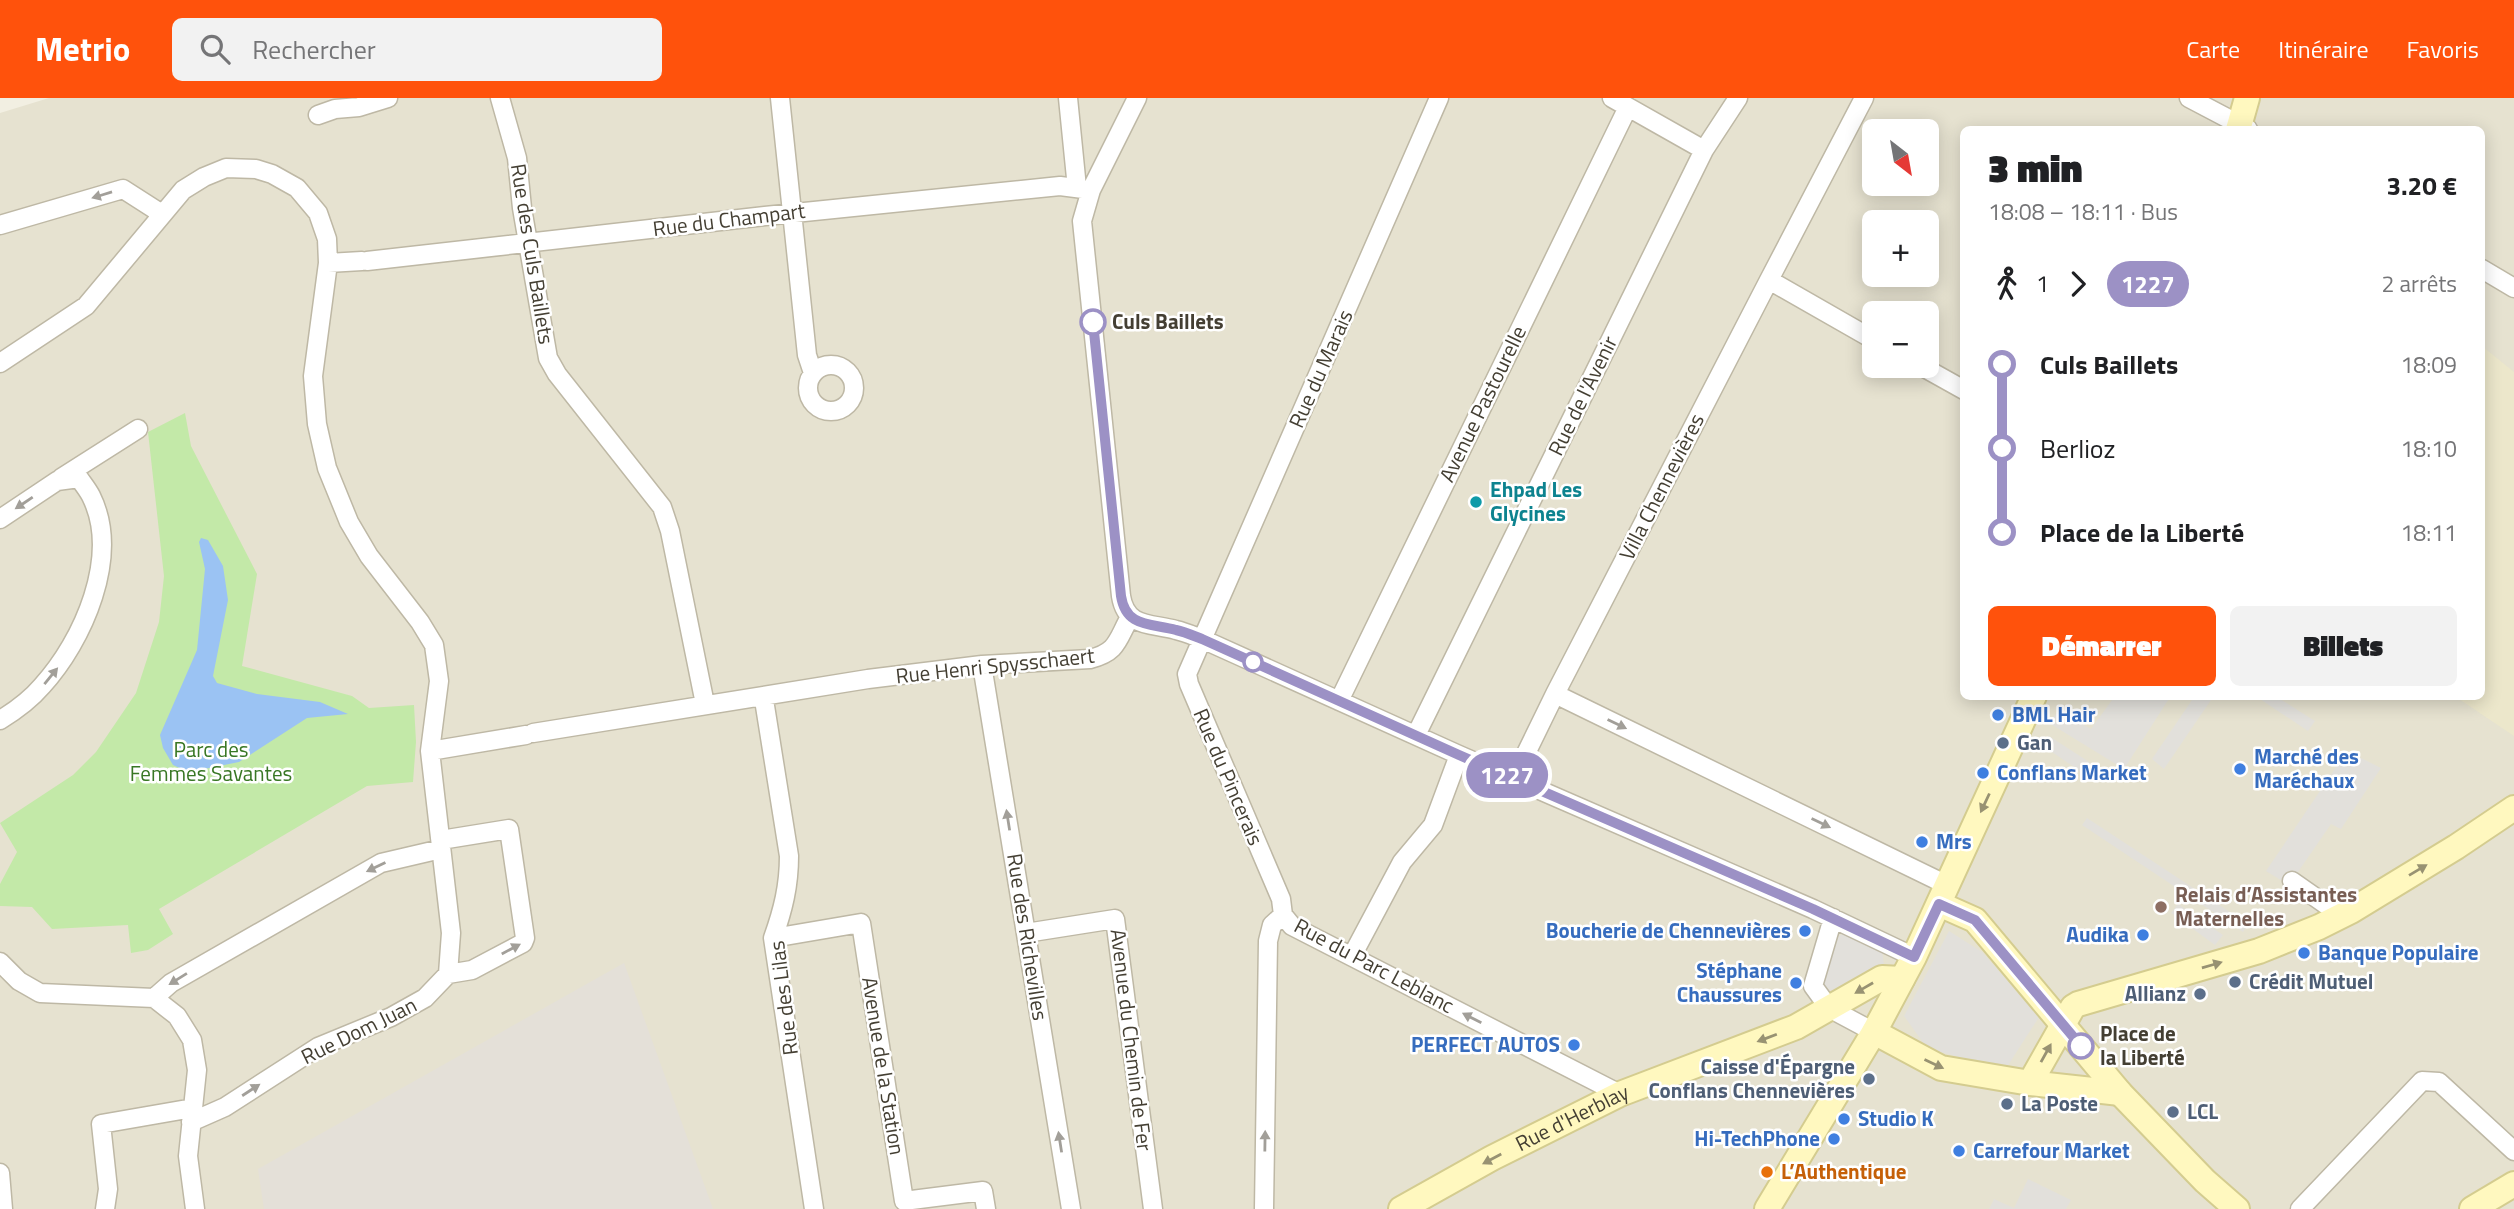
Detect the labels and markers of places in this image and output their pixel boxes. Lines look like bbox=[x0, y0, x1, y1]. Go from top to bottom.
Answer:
place label: Culs Baillets bbox=[1112, 305, 1224, 337]
marker: Culs Baillets bbox=[1080, 309, 1106, 335]
place label: Ehpad Les Glycines bbox=[1490, 473, 1582, 529]
marker: Ehpad Les Glycines bbox=[1468, 494, 1484, 510]
unlabelled marker bbox=[1243, 652, 1263, 672]
place label: BML Hair bbox=[2012, 698, 2096, 730]
marker: BML Hair bbox=[1990, 707, 2006, 723]
place label: Gan bbox=[2017, 726, 2052, 758]
marker: Gan bbox=[1995, 735, 2011, 751]
place label: Marché des Maréchaux bbox=[2254, 740, 2359, 796]
place label: Conflans Market bbox=[1997, 756, 2147, 788]
marker: Marché des Maréchaux bbox=[2232, 761, 2248, 777]
marker: Conflans Market bbox=[1975, 765, 1991, 781]
place label: Mrs bbox=[1936, 825, 1972, 857]
marker: Mrs bbox=[1914, 834, 1930, 850]
place label: Relais d’Assistantes Maternelles bbox=[2175, 878, 2357, 934]
marker: Relais d’Assistantes Maternelles bbox=[2153, 899, 2169, 915]
place label: Boucherie de Chennevières bbox=[1546, 914, 1791, 946]
place label: Audika bbox=[2066, 918, 2129, 950]
marker: Boucherie de Chennevières bbox=[1797, 923, 1813, 939]
marker: Audika bbox=[2135, 927, 2151, 943]
place label: Banque Populaire bbox=[2318, 936, 2478, 968]
marker: Banque Populaire bbox=[2296, 945, 2312, 961]
place label: Stéphane Chaussures bbox=[1677, 954, 1782, 1010]
place label: Crédit Mutuel bbox=[2249, 965, 2373, 997]
marker: Crédit Mutuel bbox=[2227, 974, 2243, 990]
marker: Stéphane Chaussures bbox=[1788, 975, 1804, 991]
place label: Allianz bbox=[2125, 977, 2186, 1009]
marker: Allianz bbox=[2192, 986, 2208, 1002]
place label: Place de la Liberté bbox=[2100, 1017, 2185, 1073]
place label: PERFECT AUTOS bbox=[1411, 1028, 1560, 1060]
marker: Place de la Liberté bbox=[2068, 1033, 2094, 1059]
marker: PERFECT AUTOS bbox=[1566, 1037, 1582, 1053]
place label: Caisse d'Épargne Conflans Chennevières bbox=[1648, 1050, 1855, 1106]
marker: Caisse d'Épargne Conflans Chennevières bbox=[1861, 1071, 1877, 1087]
place label: La Poste bbox=[2021, 1087, 2098, 1119]
place label: LCL bbox=[2187, 1095, 2218, 1127]
marker: La Poste bbox=[1999, 1096, 2015, 1112]
place label: Studio K bbox=[1858, 1102, 1934, 1134]
marker: LCL bbox=[2165, 1104, 2181, 1120]
marker: Studio K bbox=[1836, 1111, 1852, 1127]
place label: Hi-TechPhone bbox=[1694, 1122, 1820, 1154]
marker: Hi-TechPhone bbox=[1826, 1131, 1842, 1147]
place label: Carrefour Market bbox=[1973, 1134, 2130, 1166]
marker: Carrefour Market bbox=[1951, 1143, 1967, 1159]
place label: L’Authentique bbox=[1781, 1155, 1907, 1187]
marker: L’Authentique bbox=[1759, 1164, 1775, 1180]

